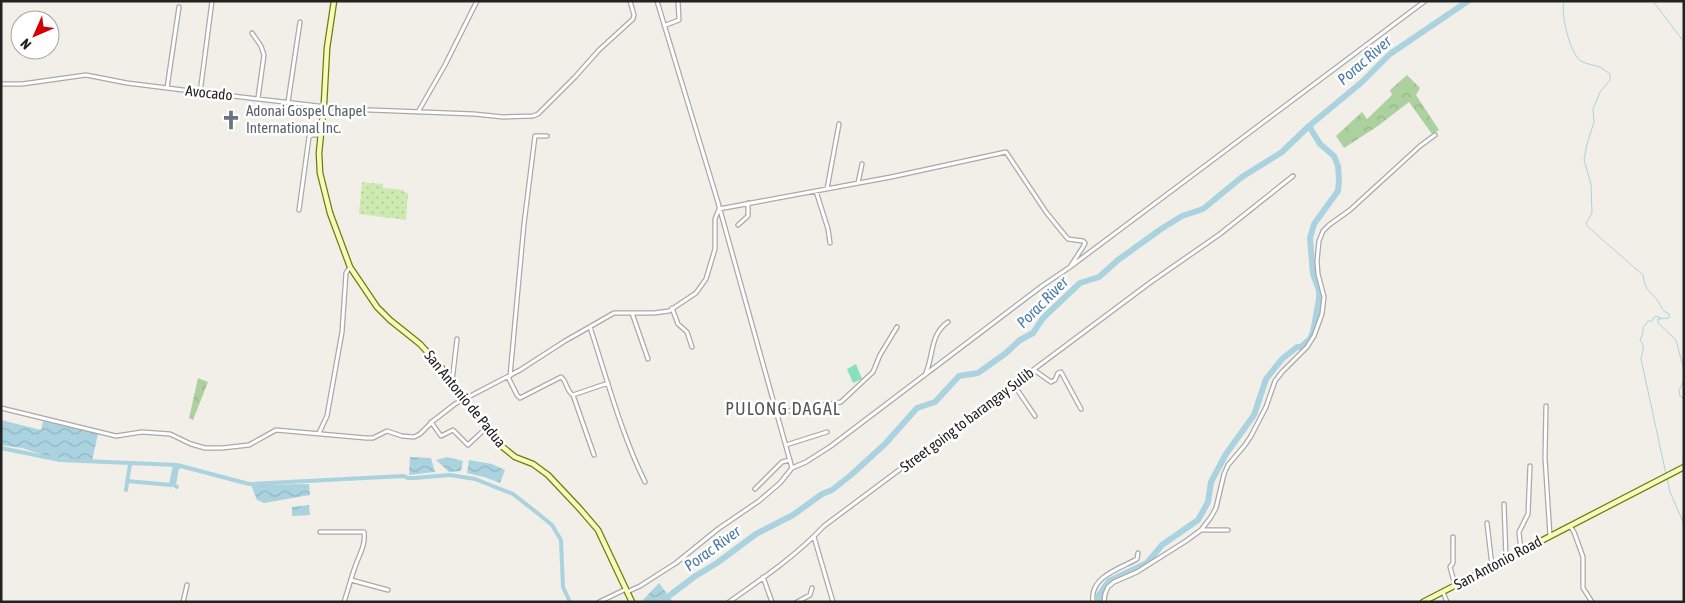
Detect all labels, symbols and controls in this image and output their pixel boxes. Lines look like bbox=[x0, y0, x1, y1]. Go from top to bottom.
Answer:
north arrow bbox=[10, 10, 60, 60]
water label: Porac River bbox=[1334, 31, 1395, 88]
text: N bbox=[17, 36, 34, 53]
street label: Avocado bbox=[185, 82, 233, 103]
place label: Adonai Gospel Chapel International Inc. bbox=[246, 102, 366, 136]
church icon: Adonai Gospel Chapel International Inc. bbox=[220, 109, 242, 131]
water label: Porac River bbox=[1013, 272, 1072, 331]
street label: San Antonio de Padua bbox=[421, 347, 510, 451]
street label: Street going to barangay Sulib bbox=[897, 364, 1037, 475]
district label: PULONG DAGAL bbox=[725, 398, 841, 419]
water label: Porac River bbox=[680, 521, 745, 574]
street label: San Antonio Road bbox=[1451, 532, 1545, 593]

